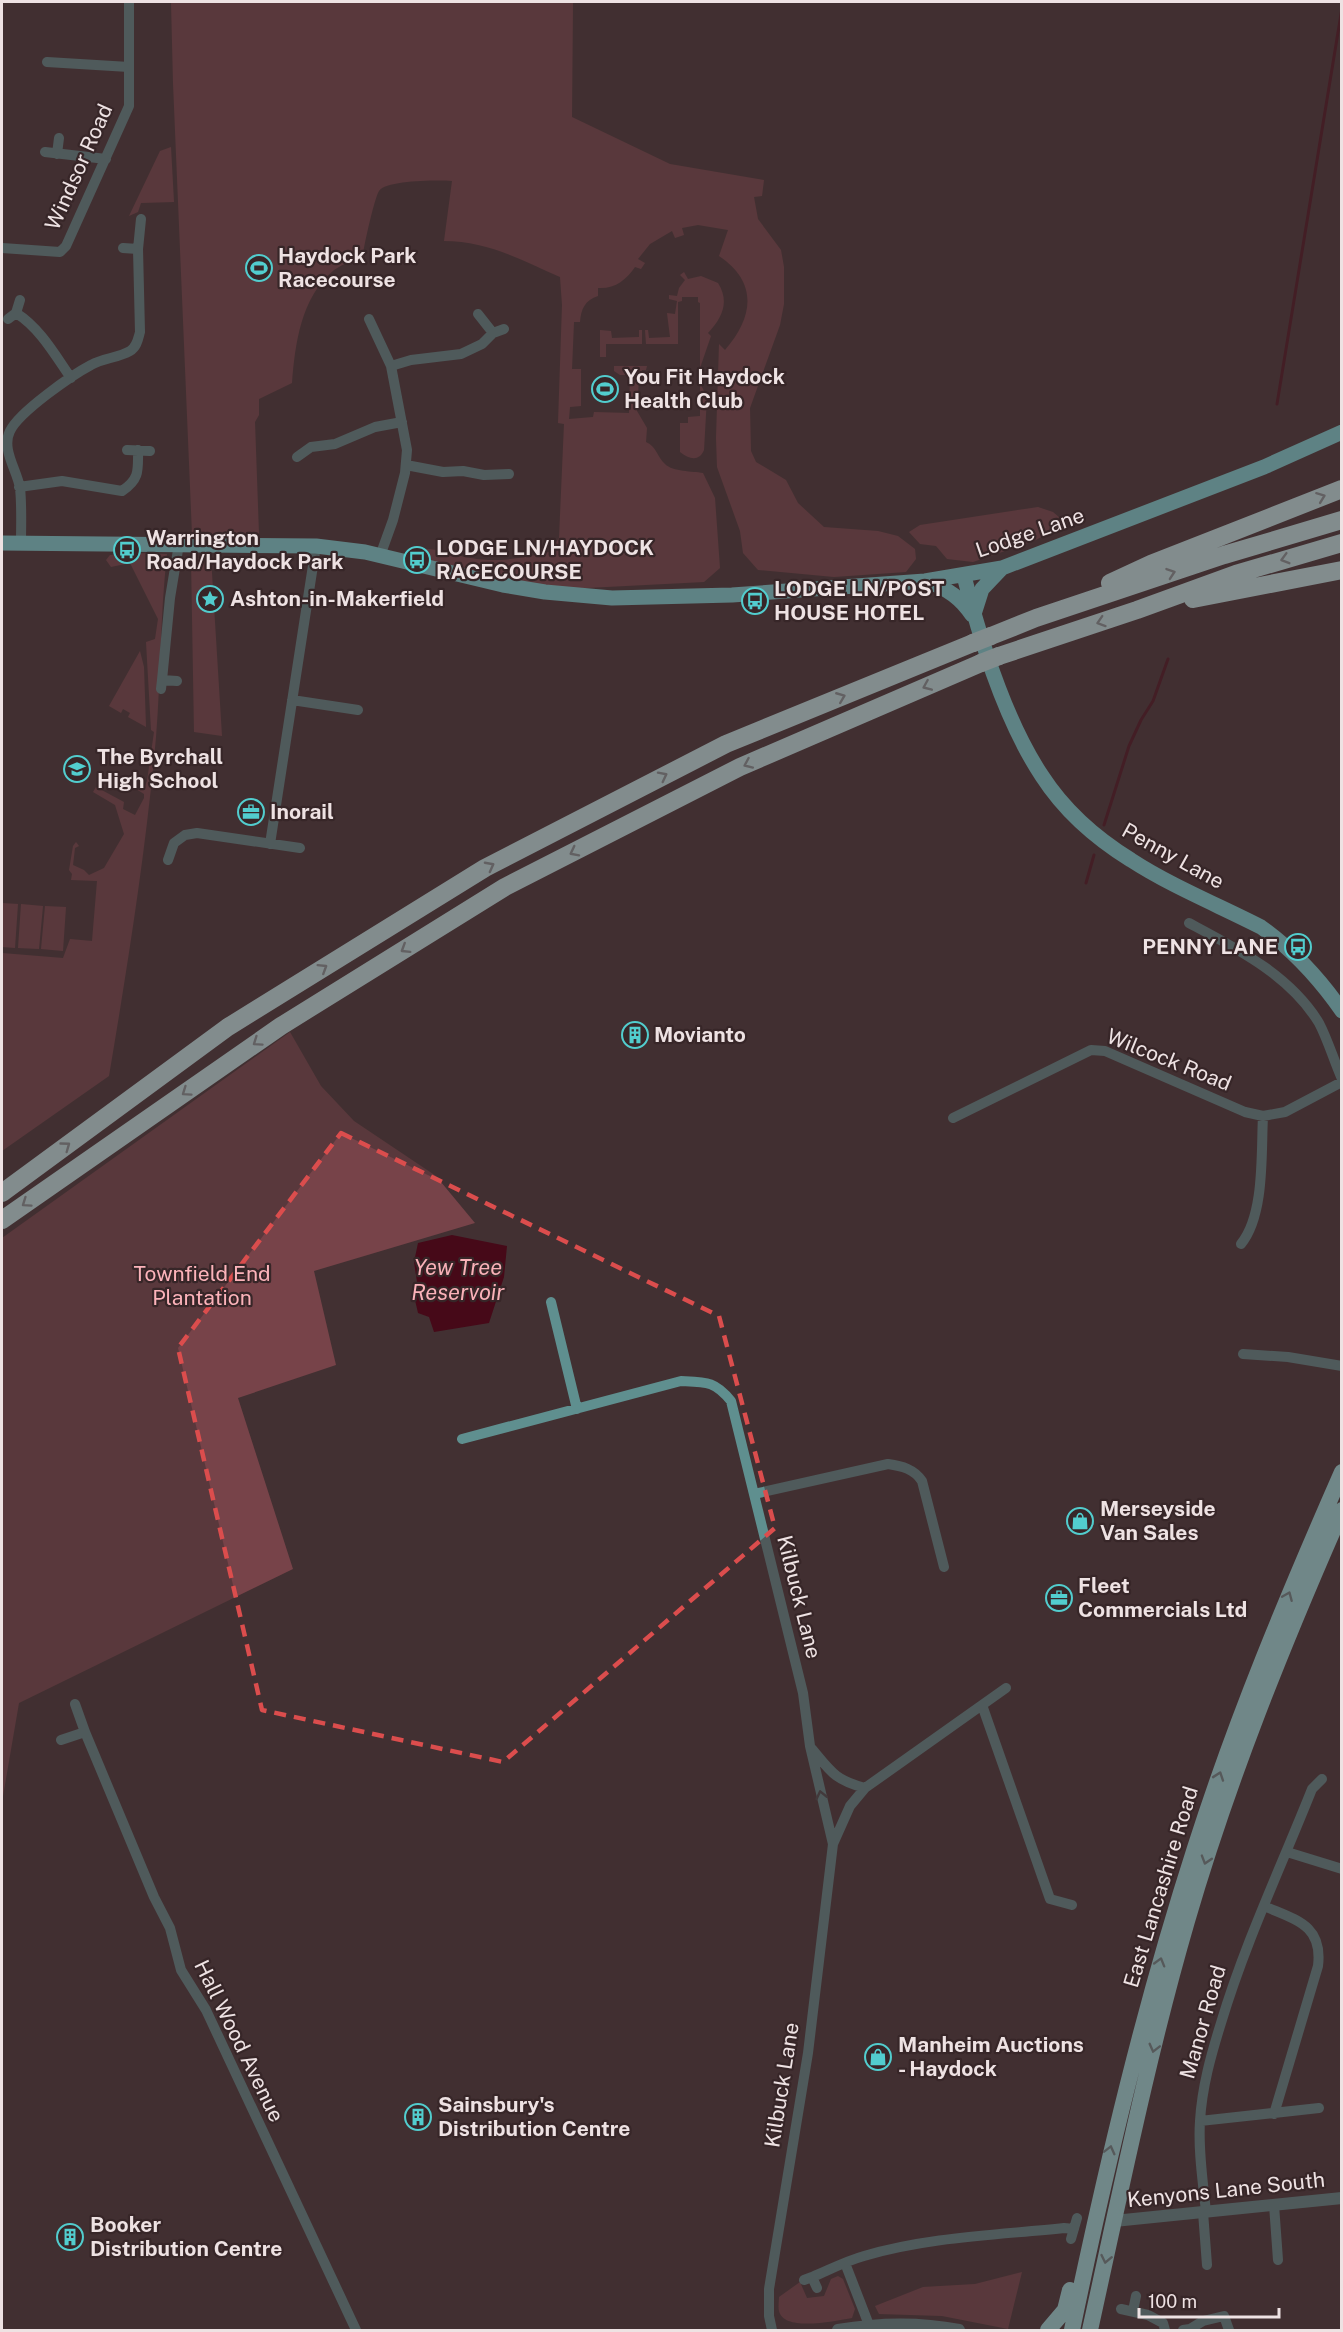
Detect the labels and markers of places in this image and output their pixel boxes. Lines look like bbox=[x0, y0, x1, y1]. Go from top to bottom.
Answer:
place label: Haydock Park Racecourse bbox=[278, 243, 416, 292]
sports icon: Haydock Park Racecourse bbox=[244, 253, 274, 283]
place label: You Fit Haydock Health Club bbox=[624, 364, 785, 413]
sports icon: You Fit Haydock Health Club bbox=[590, 374, 620, 404]
place label: Warrington Road/Haydock Park bbox=[146, 525, 343, 574]
bus stop icon: Warrington Road/Haydock Park bbox=[112, 535, 142, 565]
place label: LODGE LN/HAYDOCK RACECOURSE bbox=[436, 535, 654, 584]
bus stop icon: LODGE LN/HAYDOCK RACECOURSE bbox=[402, 545, 432, 575]
place label: LODGE LN/POST HOUSE HOTEL bbox=[774, 576, 945, 625]
place icon: Ashton-in-Makerfield bbox=[195, 584, 225, 614]
place label: Ashton-in-Makerfield bbox=[230, 586, 444, 611]
bus stop icon: LODGE LN/POST HOUSE HOTEL bbox=[740, 586, 770, 616]
place label: The Byrchall High School bbox=[97, 744, 223, 793]
school or university icon: The Byrchall High School bbox=[62, 754, 92, 784]
office icon: Inorail bbox=[236, 797, 266, 827]
place label: Inorail bbox=[270, 799, 334, 824]
bus stop icon: PENNY LANE bbox=[1283, 932, 1313, 962]
place label: PENNY LANE bbox=[1142, 934, 1278, 959]
building icon: Movianto bbox=[620, 1020, 650, 1050]
place label: Movianto bbox=[654, 1022, 746, 1047]
place label: Merseyside Van Sales bbox=[1100, 1496, 1216, 1545]
shop icon: Merseyside Van Sales bbox=[1065, 1506, 1095, 1536]
place label: Fleet Commercials Ltd bbox=[1078, 1573, 1247, 1622]
office icon: Fleet Commercials Ltd bbox=[1044, 1583, 1074, 1613]
place label: Manheim Auctions - Haydock bbox=[898, 2032, 1084, 2081]
shop icon: Manheim Auctions - Haydock bbox=[863, 2042, 893, 2072]
place label: Sainsbury's Distribution Centre bbox=[438, 2092, 630, 2141]
building icon: Sainsbury's Distribution Centre bbox=[403, 2102, 433, 2132]
place label: Booker Distribution Centre bbox=[90, 2212, 282, 2261]
building icon: Booker Distribution Centre bbox=[55, 2222, 85, 2252]

